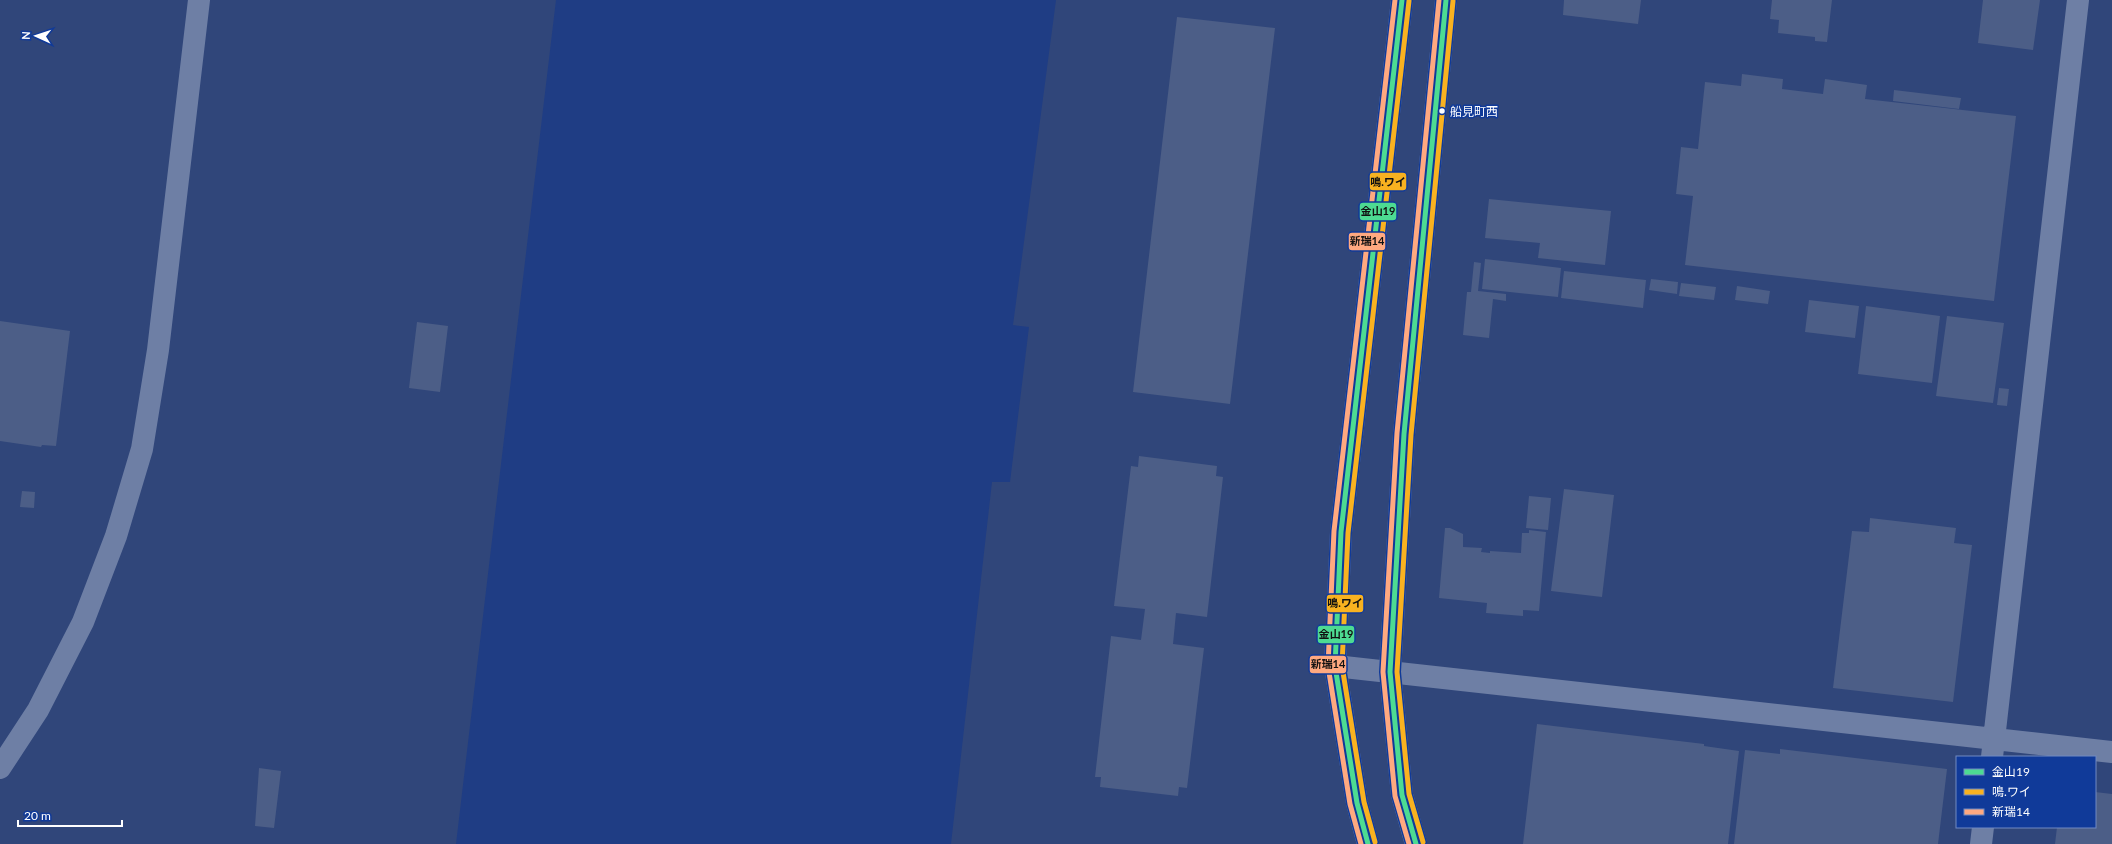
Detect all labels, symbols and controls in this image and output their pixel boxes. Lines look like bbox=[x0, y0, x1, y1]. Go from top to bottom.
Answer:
north arrow bbox=[16, 16, 56, 56]
text: N bbox=[19, 31, 32, 40]
place label: 船見町西 bbox=[1450, 104, 1498, 119]
marker: 船見町西 bbox=[1437, 106, 1447, 116]
line badge: 鳴.ワイ bbox=[1369, 172, 1407, 191]
text: 鳴.ワイ bbox=[1370, 175, 1406, 188]
line badge: 金山19 bbox=[1359, 202, 1397, 221]
text: 金山19 bbox=[1361, 204, 1395, 217]
line badge: 新瑞14 bbox=[1348, 232, 1386, 251]
text: 新瑞14 bbox=[1350, 234, 1385, 247]
line badge: 鳴.ワイ bbox=[1326, 594, 1364, 613]
text: 鳴.ワイ bbox=[1327, 596, 1363, 609]
line badge: 金山19 bbox=[1317, 625, 1355, 644]
text: 金山19 bbox=[1319, 627, 1353, 640]
line badge: 新瑞14 bbox=[1309, 655, 1347, 674]
text: 新瑞14 bbox=[1311, 657, 1346, 670]
legend bbox=[1956, 756, 2096, 828]
text: 金山19 bbox=[1992, 764, 2030, 779]
text: 鳴.ワイ bbox=[1992, 784, 2031, 799]
scale bar bbox=[18, 802, 122, 828]
text: 新瑞14 bbox=[1992, 804, 2030, 819]
text: 20 m bbox=[24, 808, 51, 823]

